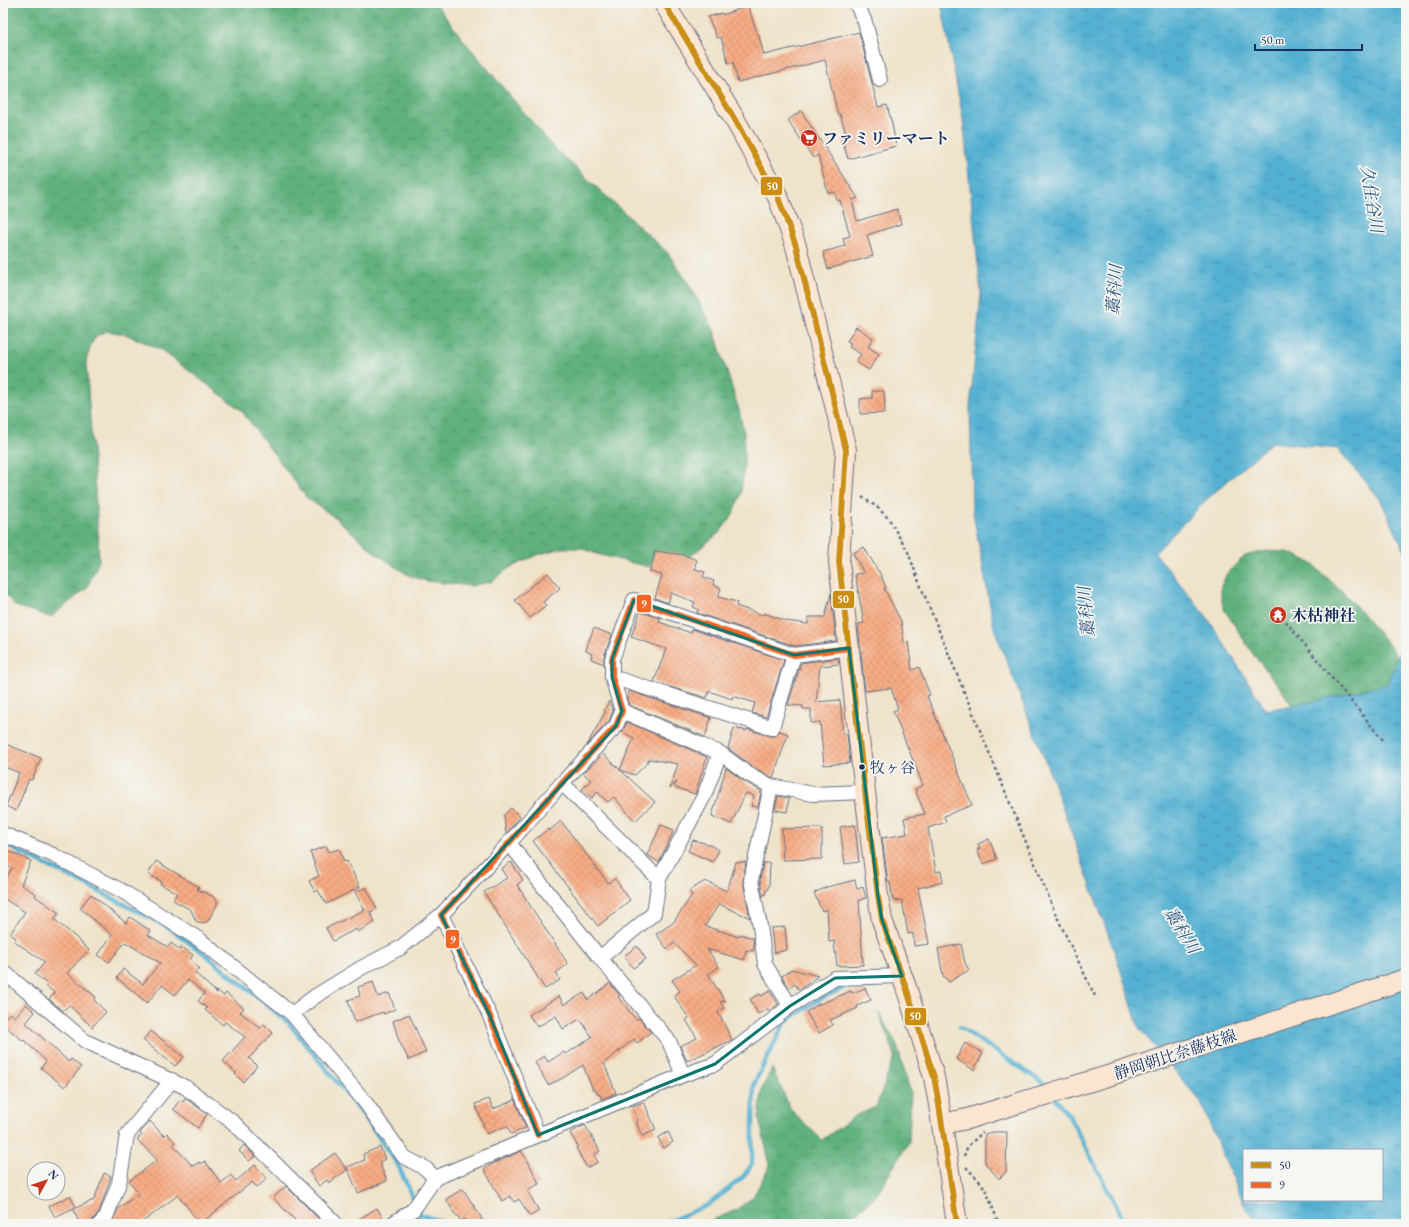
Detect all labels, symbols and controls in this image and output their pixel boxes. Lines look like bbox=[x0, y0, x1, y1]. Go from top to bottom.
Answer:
scale bar bbox=[1255, 26, 1362, 52]
text: 50 m bbox=[1261, 32, 1285, 48]
supermarket icon: ファミリーマート bbox=[799, 128, 819, 148]
place label: ファミリーマート bbox=[822, 128, 950, 149]
water label: 久住谷川 bbox=[1356, 164, 1388, 236]
line badge: 50 bbox=[760, 176, 783, 196]
text: 50 bbox=[766, 179, 778, 193]
water label: 藁科川 bbox=[1101, 262, 1127, 316]
water label: 藁科川 bbox=[1073, 584, 1099, 638]
line badge: 50 bbox=[832, 590, 855, 609]
text: 50 bbox=[837, 592, 849, 606]
line badge: 9 bbox=[636, 594, 652, 613]
text: 9 bbox=[641, 596, 647, 610]
temple icon: 木枯神社 bbox=[1268, 605, 1288, 625]
place label: 木枯神社 bbox=[1291, 605, 1355, 626]
place label: 牧ヶ谷 bbox=[870, 758, 915, 777]
marker: 牧ヶ谷 bbox=[857, 762, 867, 772]
water label: 藁科川 bbox=[1159, 903, 1206, 959]
line badge: 9 bbox=[445, 929, 460, 949]
text: 9 bbox=[450, 932, 456, 946]
line badge: 50 bbox=[904, 1007, 927, 1026]
text: 50 bbox=[909, 1009, 921, 1023]
street label: 静岡朝比奈藤枝線 bbox=[1111, 1025, 1239, 1084]
legend bbox=[1243, 1149, 1383, 1201]
text: 50 bbox=[1279, 1157, 1291, 1173]
north arrow bbox=[26, 1161, 66, 1201]
text: N bbox=[45, 1167, 62, 1183]
text: 9 bbox=[1279, 1177, 1285, 1193]

